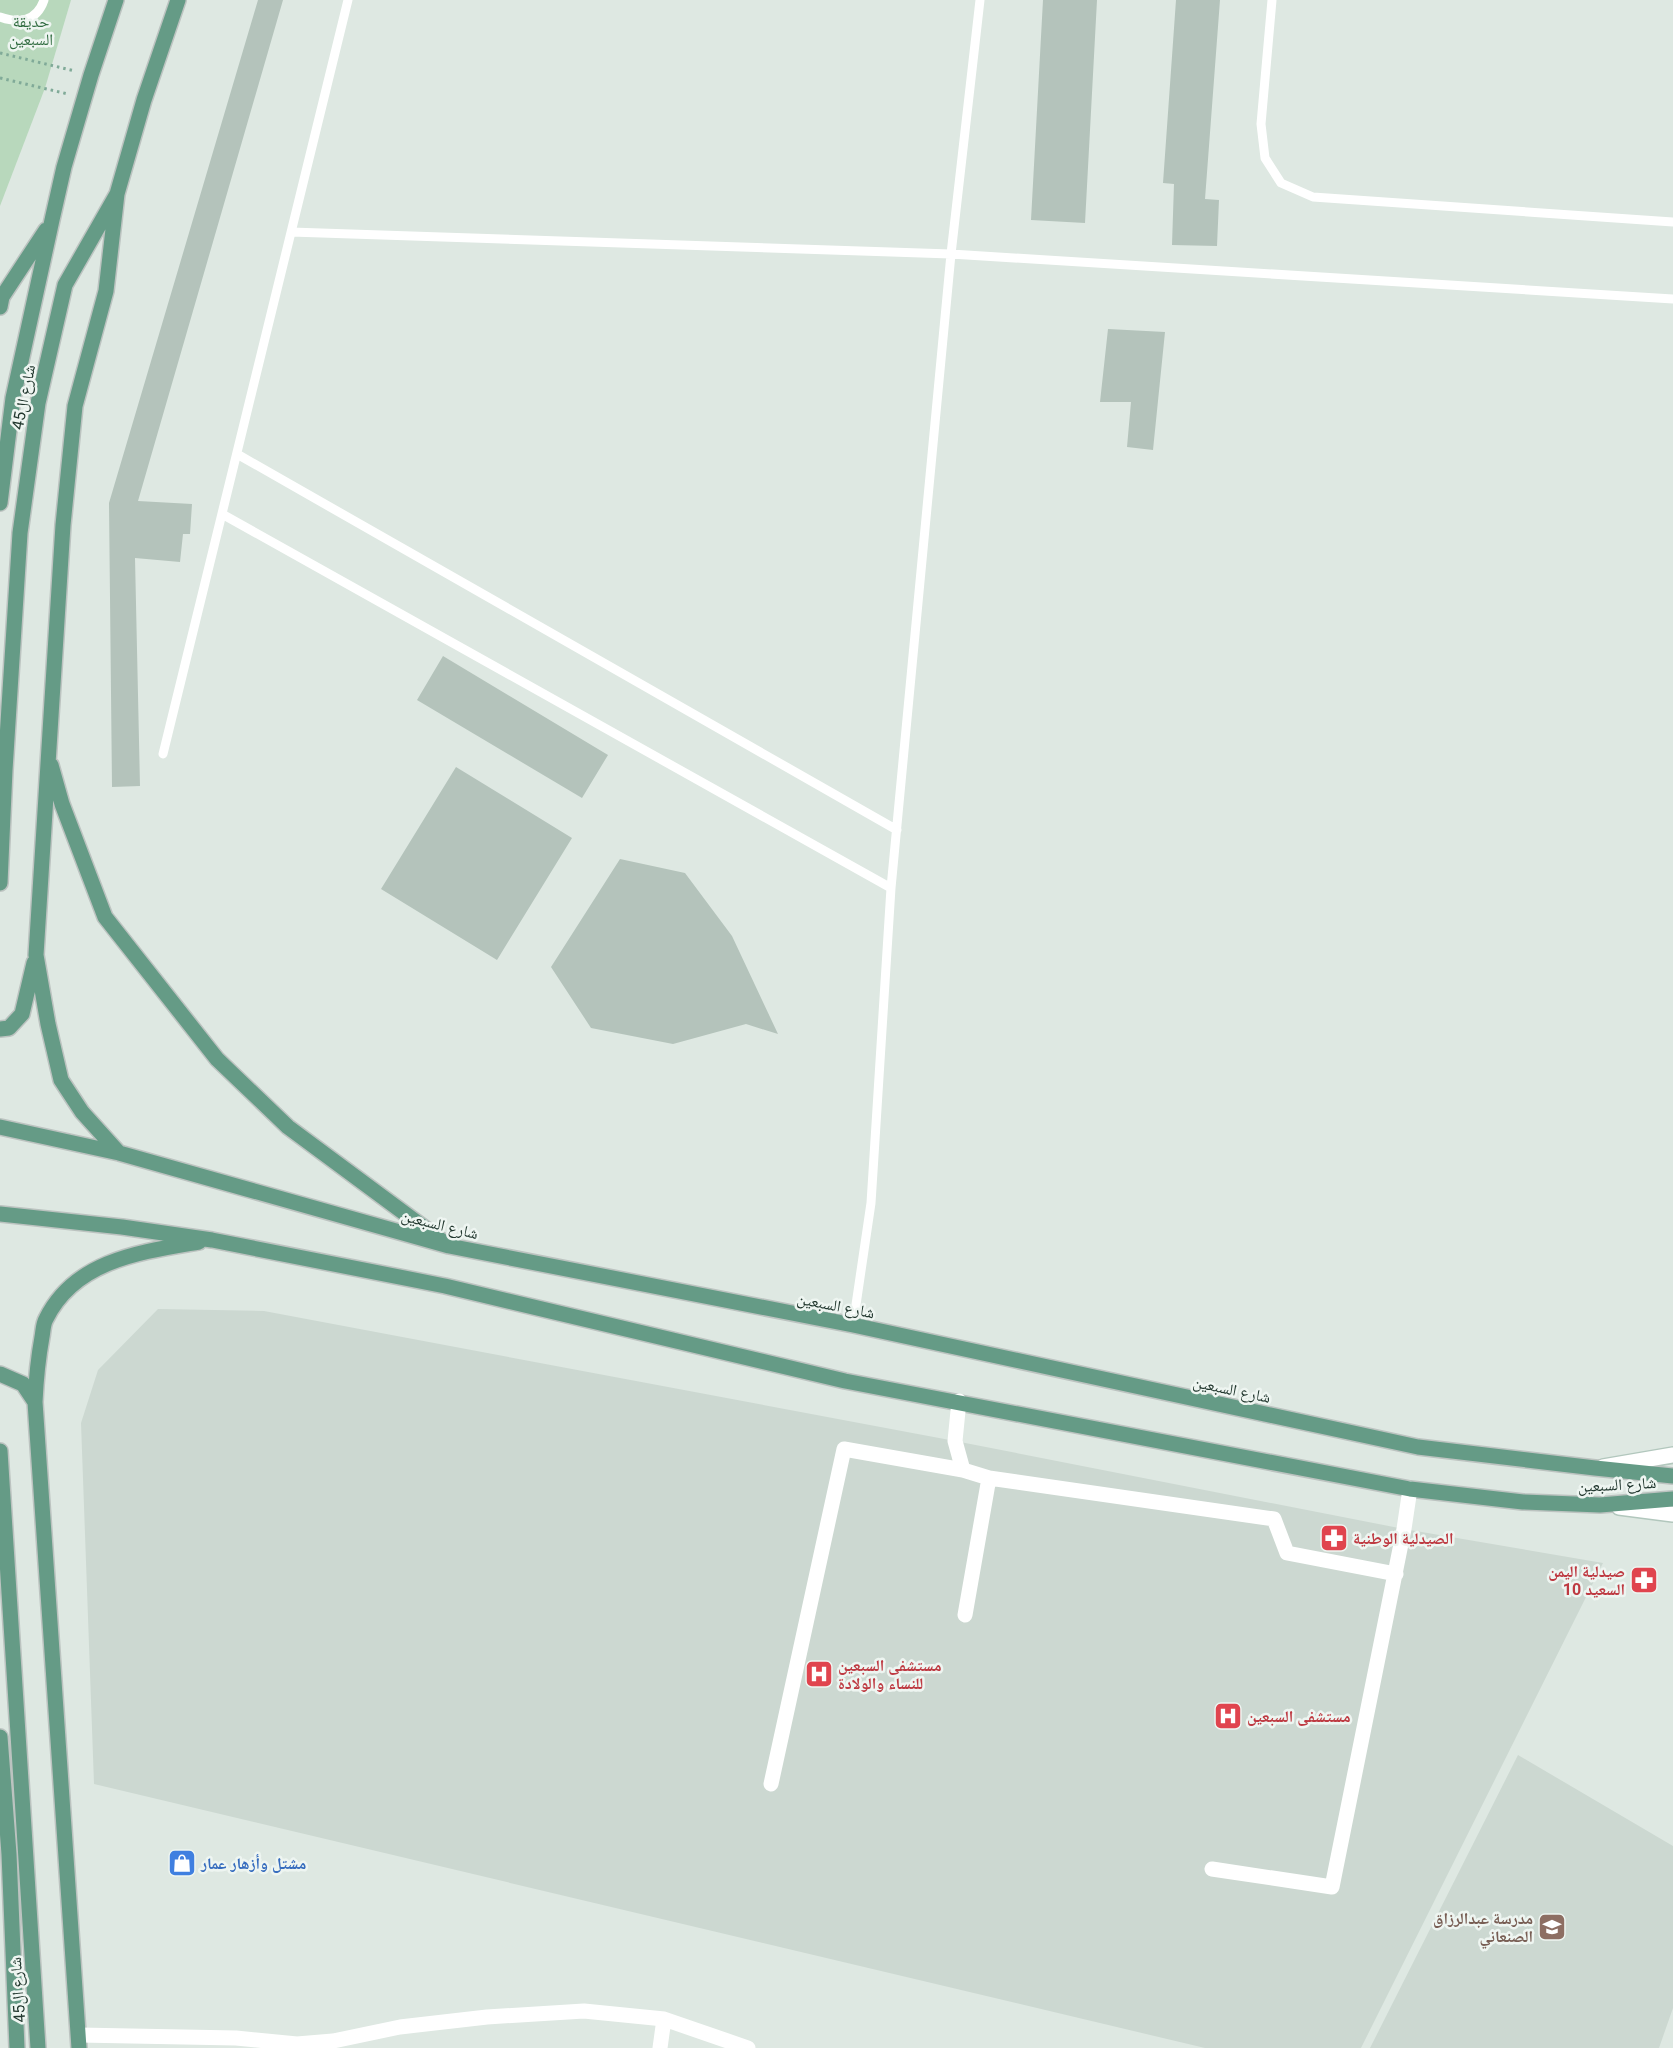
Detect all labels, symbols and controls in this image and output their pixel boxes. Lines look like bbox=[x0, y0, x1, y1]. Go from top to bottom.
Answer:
park label: حديقة السبعين bbox=[9, 12, 53, 50]
street label: شارع ال45 bbox=[8, 363, 40, 431]
street label: شارع السبعين bbox=[399, 1206, 480, 1244]
street label: شارع السبعين bbox=[795, 1289, 876, 1323]
street label: شارع السبعين bbox=[1191, 1372, 1272, 1408]
street label: شارع السبعين bbox=[1577, 1473, 1657, 1497]
pharmacy icon: الصيدلية الوطنية bbox=[1319, 1523, 1349, 1553]
place label: الصيدلية الوطنية bbox=[1353, 1529, 1454, 1548]
place label: صيدلية اليمن السعيد 10 bbox=[1548, 1562, 1625, 1599]
pharmacy icon: صيدلية اليمن السعيد 10 bbox=[1629, 1565, 1659, 1595]
place label: مستشفى السبعين للنساء والولادة bbox=[838, 1656, 942, 1693]
hospital icon: مستشفى السبعين للنساء والولادة bbox=[804, 1659, 834, 1689]
hospital icon: مستشفى السبعين bbox=[1213, 1701, 1243, 1731]
place label: مستشفى السبعين bbox=[1247, 1707, 1351, 1726]
shop icon: مشتل وأزهار عمار bbox=[167, 1848, 197, 1878]
place label: مشتل وأزهار عمار bbox=[200, 1854, 306, 1873]
place label: مدرسة عبدالرزاق الصنعاني bbox=[1433, 1909, 1533, 1949]
school or university icon: مدرسة عبدالرزاق الصنعاني bbox=[1537, 1912, 1567, 1942]
street label: شارع ال45 bbox=[6, 1956, 30, 2023]

